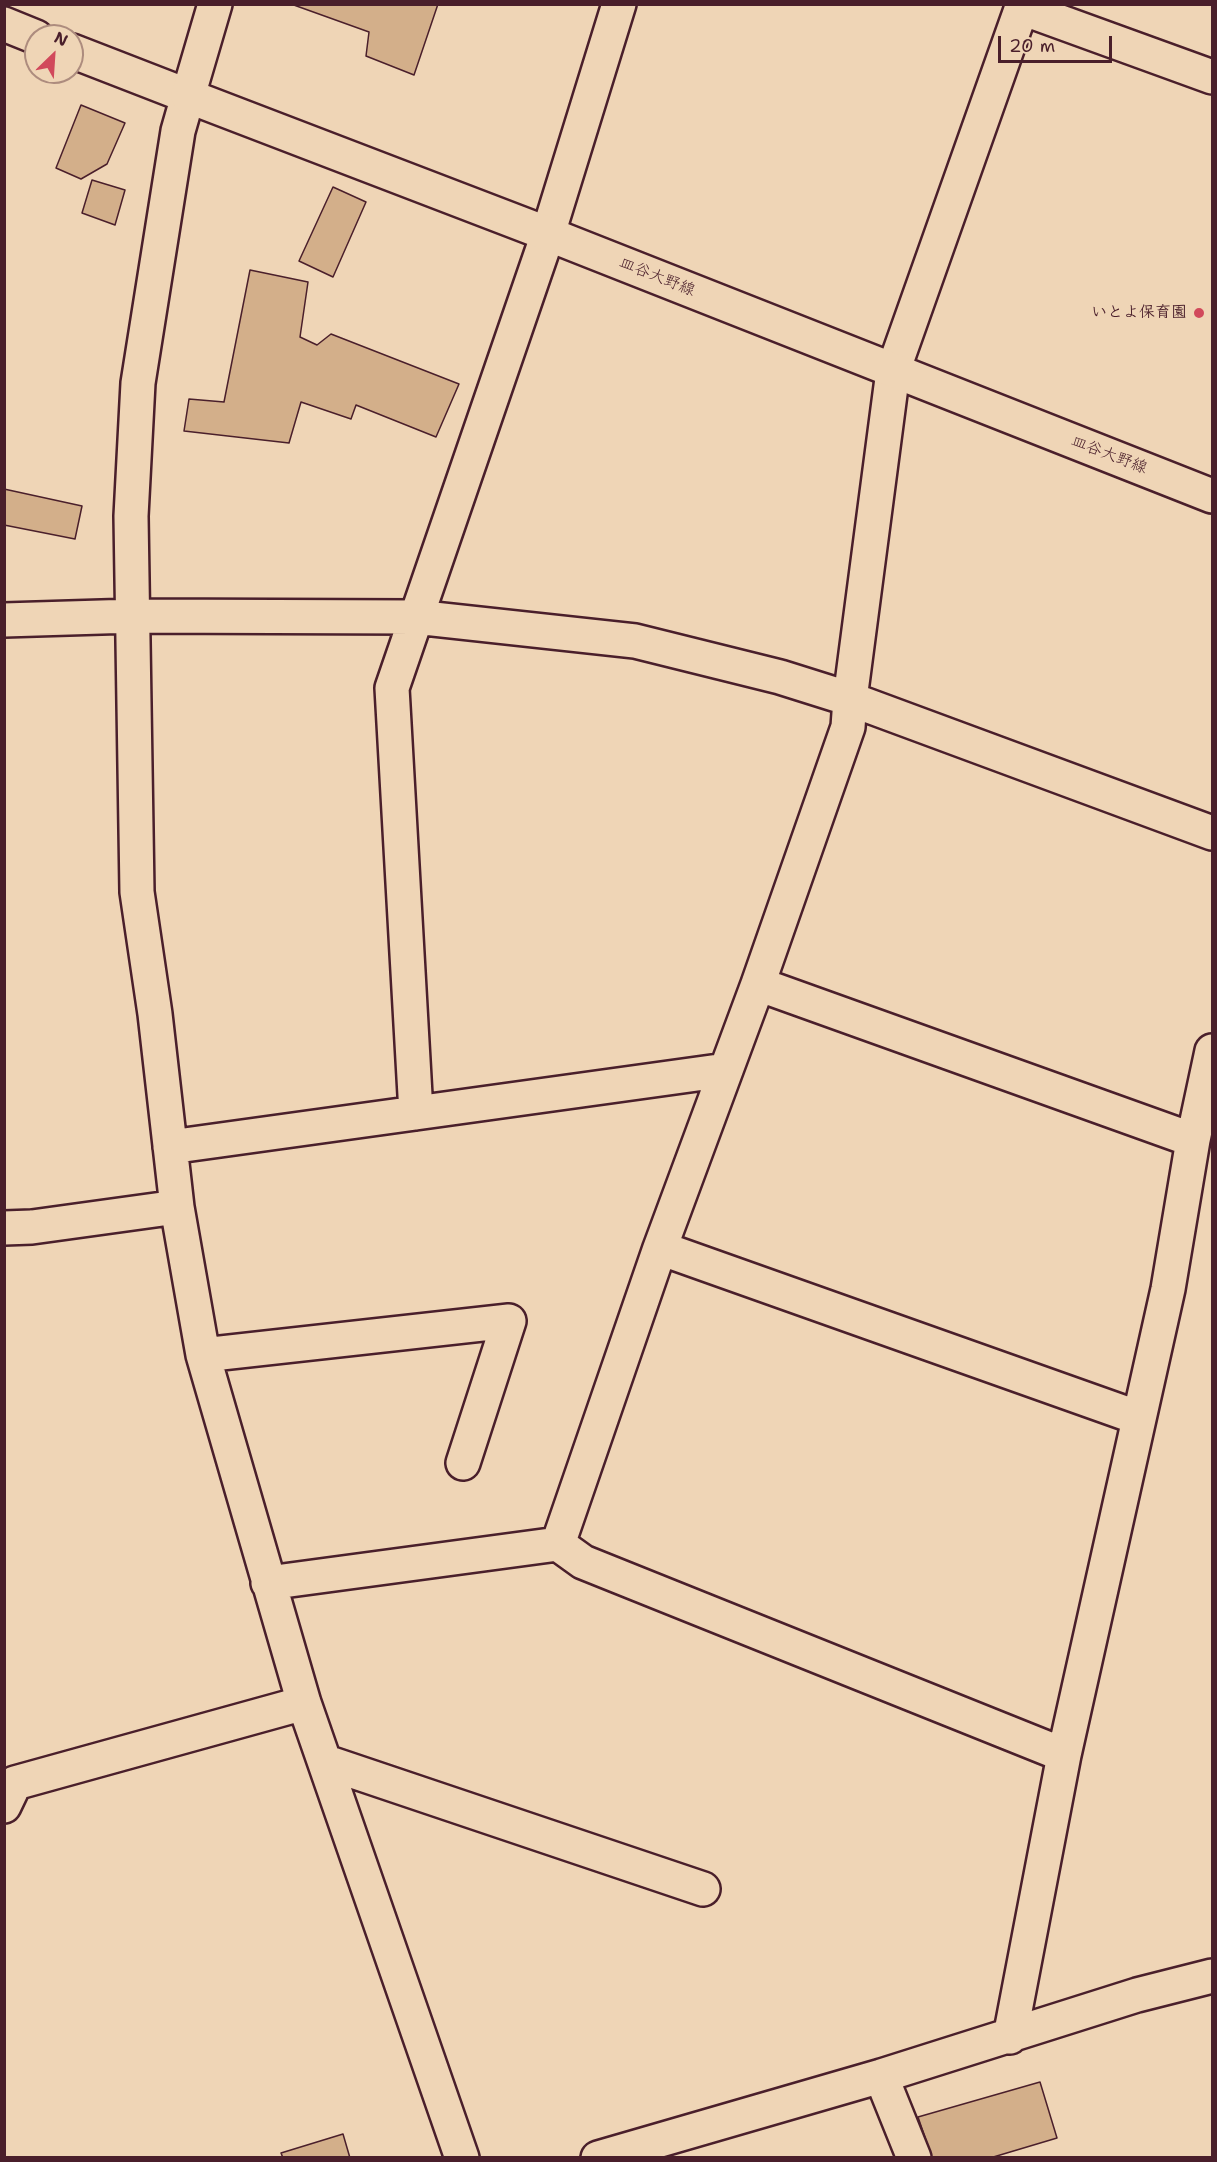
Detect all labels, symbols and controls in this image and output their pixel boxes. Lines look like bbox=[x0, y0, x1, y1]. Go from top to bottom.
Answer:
north arrow bbox=[24, 24, 84, 84]
scale bar bbox=[1001, 24, 1115, 62]
text: N bbox=[51, 27, 71, 51]
text: 20 m bbox=[1009, 34, 1055, 58]
street label: 皿谷大野線 bbox=[616, 253, 698, 301]
place label: いとよ保育園 bbox=[1091, 303, 1187, 323]
marker: いとよ保育園 bbox=[1192, 306, 1206, 320]
street label: 皿谷大野線 bbox=[1068, 432, 1150, 478]

